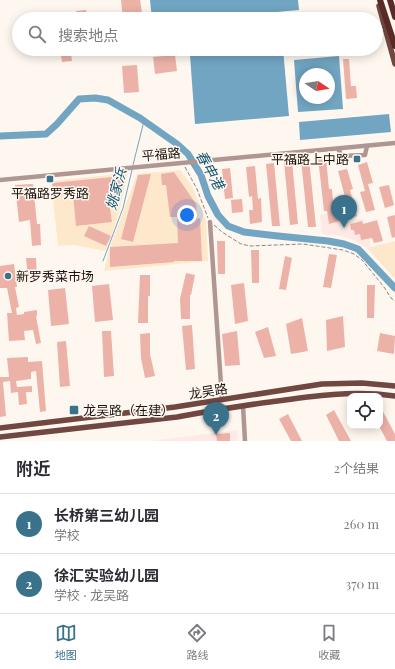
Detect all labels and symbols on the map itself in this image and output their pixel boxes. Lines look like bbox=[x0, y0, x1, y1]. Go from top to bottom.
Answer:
north arrow bbox=[299, 68, 335, 104]
street label: 平福路 bbox=[141, 143, 181, 164]
water label: 春申港 bbox=[192, 147, 230, 194]
place label: 平福路上中路 bbox=[271, 150, 349, 167]
marker: 平福路上中路 bbox=[352, 154, 362, 164]
water label: 姚家浜 bbox=[101, 165, 130, 212]
marker: 平福路罗秀路 bbox=[45, 174, 55, 184]
place label: 平福路罗秀路 bbox=[11, 184, 89, 201]
pin: 1 bbox=[331, 195, 357, 228]
your location bbox=[177, 205, 197, 225]
place label: 新罗秀菜市场 bbox=[16, 267, 94, 284]
marker: 新罗秀菜市场 bbox=[3, 271, 13, 281]
street label: 龙吴路 bbox=[187, 379, 229, 402]
place label: 龙吴路（在建） bbox=[83, 401, 174, 418]
pin: 2 bbox=[203, 402, 229, 435]
marker: 龙吴路（在建） bbox=[68, 404, 80, 416]

